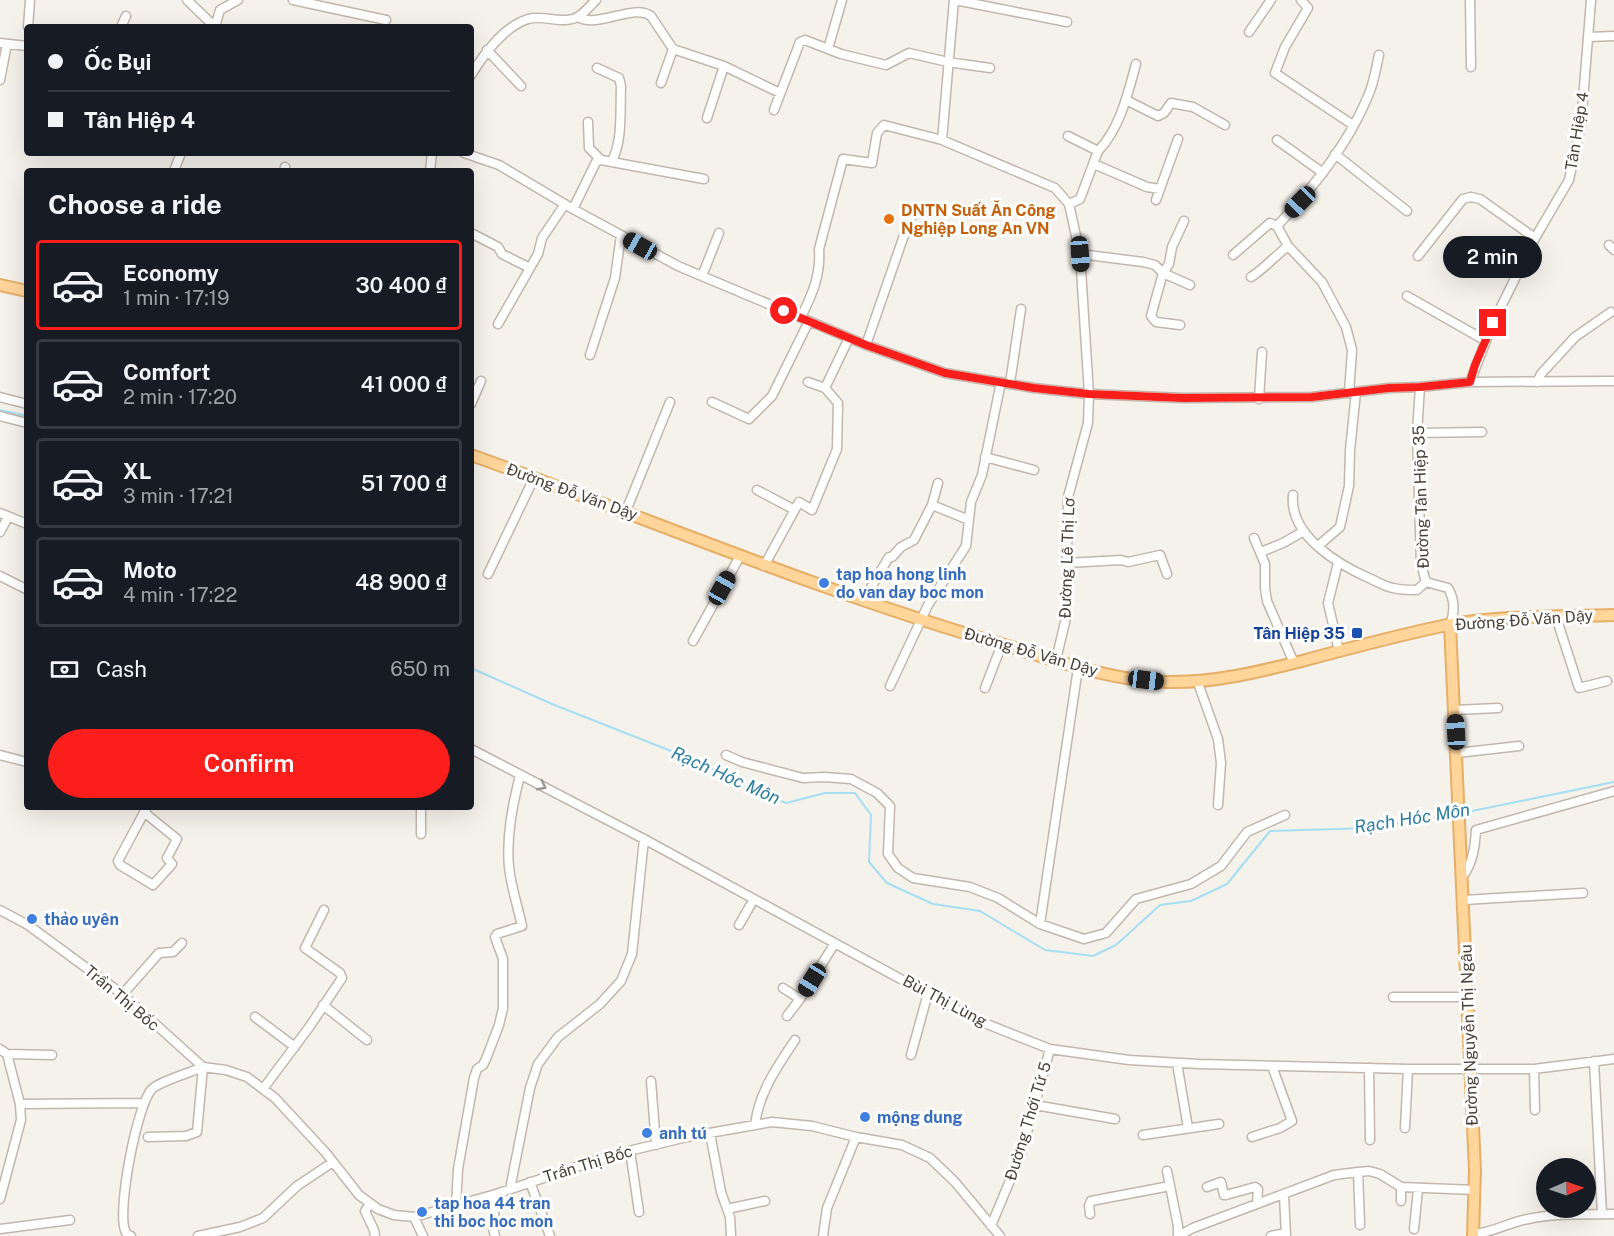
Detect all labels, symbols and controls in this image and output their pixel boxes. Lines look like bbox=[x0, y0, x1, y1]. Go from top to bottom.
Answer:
text: Ốc Bụi bbox=[84, 49, 151, 75]
street label: Tân Hiệp 4 bbox=[1561, 90, 1593, 172]
text: Tân Hiệp 4 bbox=[84, 107, 195, 133]
car bbox=[1281, 183, 1319, 221]
text: Choose a ride bbox=[48, 188, 222, 220]
place label: DNTN Suất Ăn Công Nghiệp Long An VN bbox=[901, 200, 1056, 238]
marker: DNTN Suất Ăn Công Nghiệp Long An VN bbox=[882, 212, 896, 226]
car bbox=[620, 229, 660, 263]
car bbox=[1070, 235, 1090, 273]
callout: 2 min bbox=[1444, 236, 1543, 278]
text: 2 min bbox=[1467, 245, 1518, 269]
icon: car bbox=[51, 258, 105, 312]
text: Economy bbox=[123, 260, 219, 286]
text: 30 400 ₫ bbox=[355, 272, 447, 298]
text: 1 min · 17:19 bbox=[123, 286, 229, 310]
route start bbox=[770, 297, 797, 324]
route end bbox=[1479, 309, 1506, 336]
icon: car bbox=[51, 357, 105, 411]
text: Comfort bbox=[123, 359, 210, 385]
text: 41 000 ₫ bbox=[361, 371, 447, 397]
text: 2 min · 17:20 bbox=[123, 385, 237, 409]
street label: Đường Tân Hiệp 35 bbox=[1409, 425, 1433, 569]
icon: car bbox=[51, 456, 105, 510]
text: XL bbox=[123, 458, 151, 484]
street label: Đường Đỗ Văn Dậy bbox=[504, 459, 641, 525]
text: 51 700 ₫ bbox=[361, 470, 447, 496]
text: 3 min · 17:21 bbox=[123, 484, 234, 508]
street label: Đường Lê Thị Lơ bbox=[1055, 497, 1079, 619]
icon: car bbox=[51, 555, 105, 609]
text: Moto bbox=[123, 557, 177, 583]
place label: tap hoa hong linh do van day boc mon bbox=[836, 565, 984, 602]
car bbox=[705, 568, 739, 608]
text: 48 900 ₫ bbox=[355, 569, 447, 595]
marker: tap hoa hong linh do van day boc mon bbox=[817, 576, 831, 590]
text: 4 min · 17:22 bbox=[123, 583, 237, 607]
street label: Đường Đỗ Văn Dậy bbox=[1454, 606, 1594, 634]
street label: Đường Đỗ Văn Dậy bbox=[962, 624, 1100, 680]
place label: Tân Hiệp 35 bbox=[1253, 624, 1345, 643]
marker: Tân Hiệp 35 bbox=[1350, 626, 1364, 640]
icon: cash bbox=[48, 653, 81, 686]
text: Cash bbox=[96, 656, 147, 682]
text: 650 m bbox=[390, 657, 450, 681]
car bbox=[1127, 669, 1165, 691]
car bbox=[1446, 714, 1466, 750]
button: Confirm bbox=[48, 729, 450, 798]
water label: Rạch Hóc Môn bbox=[668, 742, 784, 808]
one-way arrow bbox=[535, 778, 546, 790]
water label: Rạch Hóc Môn bbox=[1353, 798, 1471, 838]
place label: thảo uyên bbox=[44, 910, 119, 929]
marker: thảo uyên bbox=[25, 912, 39, 926]
street label: Đường Nguyễn Thị Ngâu bbox=[1456, 944, 1482, 1126]
car bbox=[795, 960, 829, 1000]
street label: Trần Thị Bốc bbox=[81, 961, 163, 1035]
street label: Bùi Thị Lùng bbox=[900, 971, 990, 1031]
street label: Đường Thới Tứ 5 bbox=[1001, 1059, 1055, 1183]
place label: mộng dung bbox=[877, 1108, 962, 1127]
marker: mộng dung bbox=[858, 1110, 872, 1124]
place label: anh tú bbox=[659, 1124, 707, 1143]
marker: anh tú bbox=[640, 1126, 654, 1140]
street label: Trần Thị Bốc bbox=[541, 1141, 635, 1187]
north arrow bbox=[1536, 1158, 1596, 1218]
map controls bbox=[1536, 1158, 1596, 1218]
place label: tap hoa 44 tran thi boc hoc mon bbox=[434, 1194, 553, 1231]
marker: tap hoa 44 tran thi boc hoc mon bbox=[415, 1205, 429, 1219]

